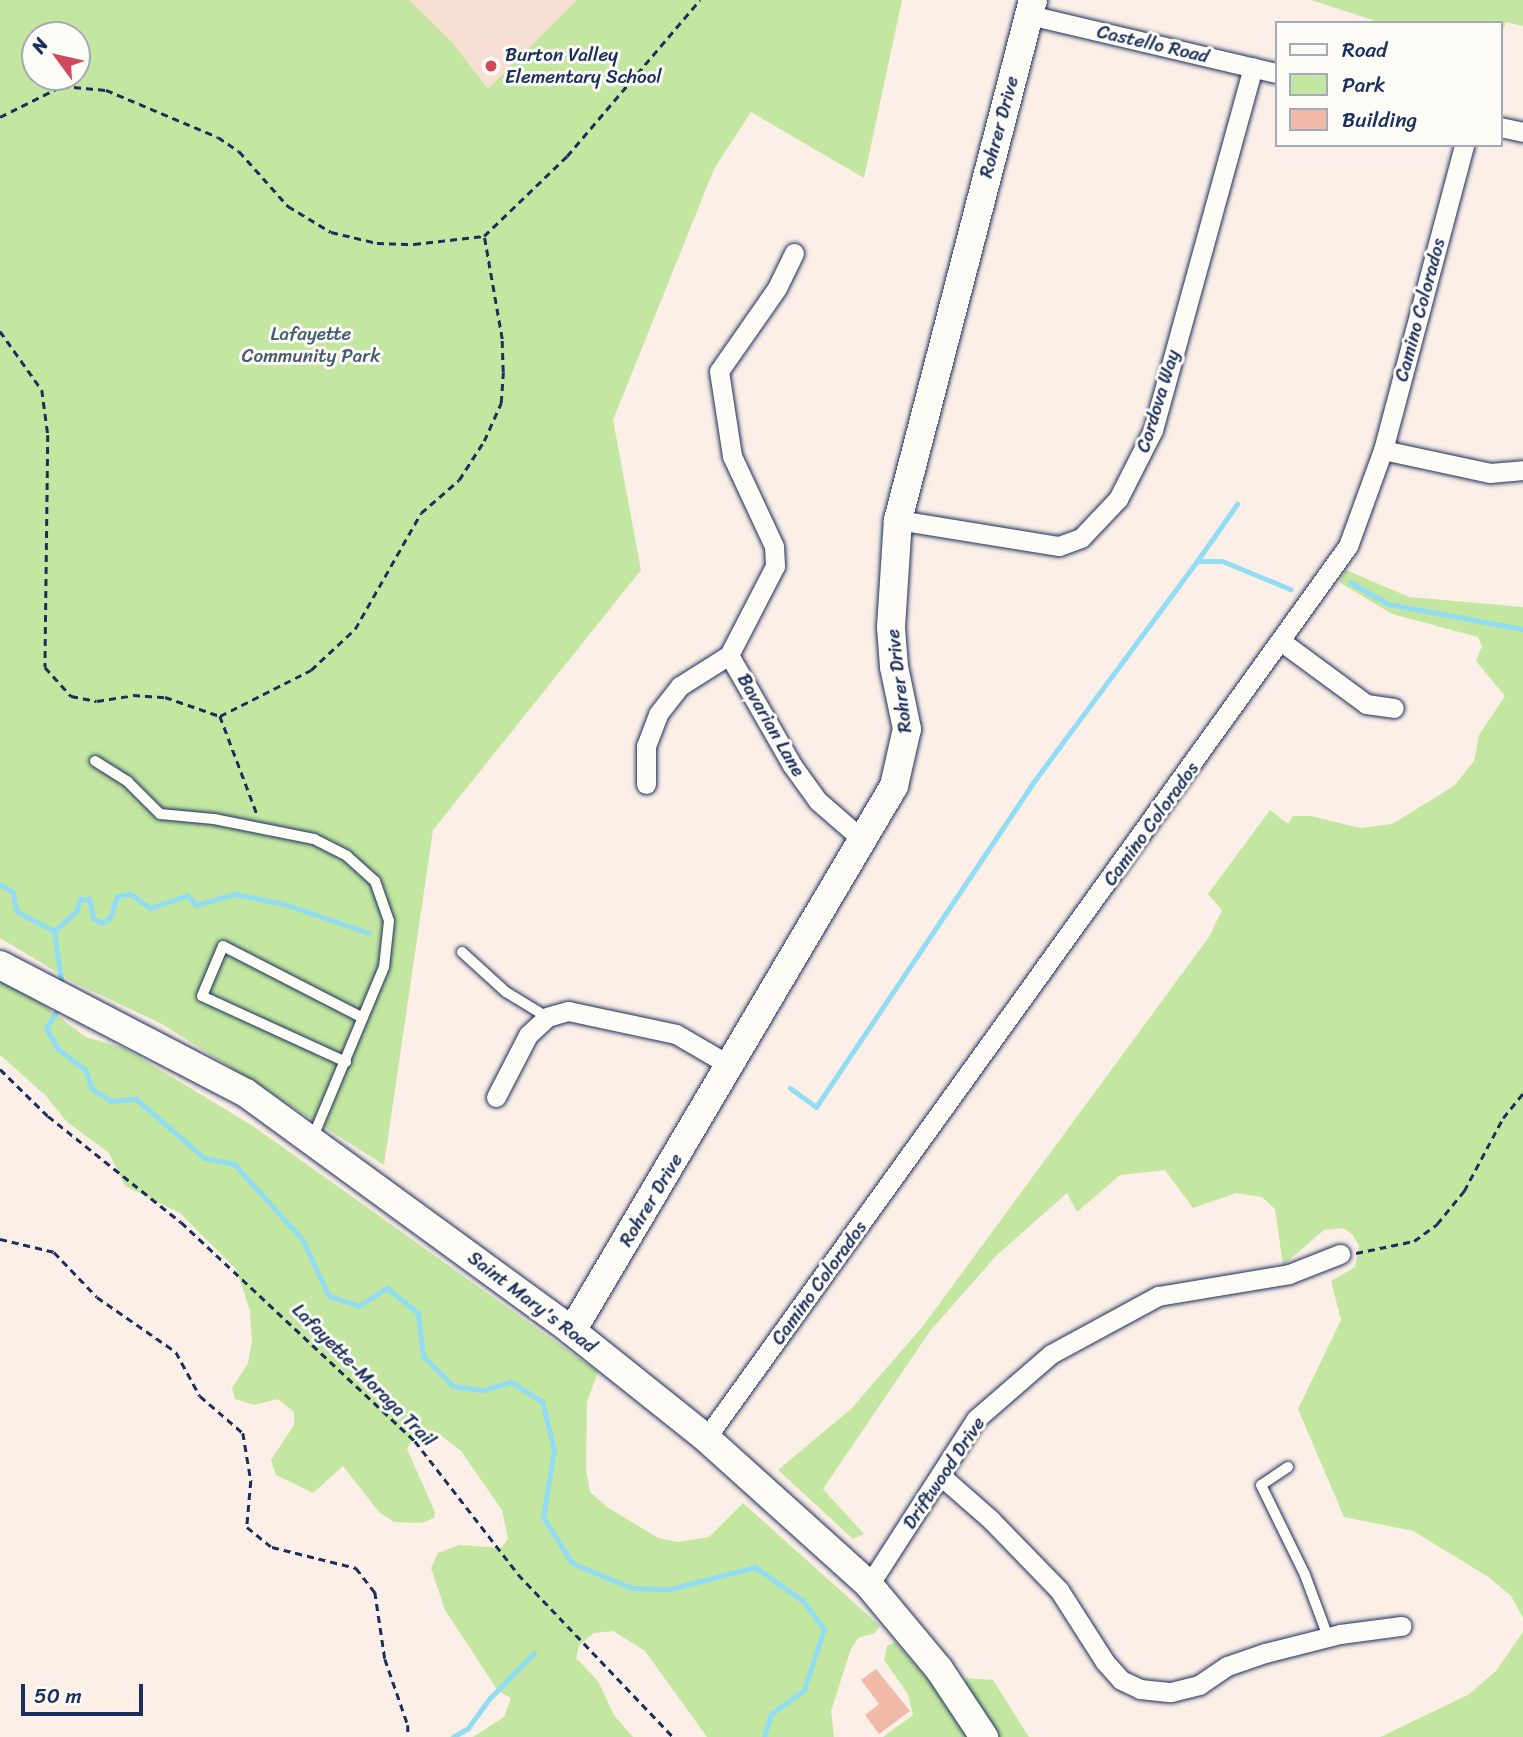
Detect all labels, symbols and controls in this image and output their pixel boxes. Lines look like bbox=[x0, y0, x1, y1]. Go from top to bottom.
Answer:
street label: Castello Road bbox=[1095, 20, 1211, 68]
north arrow bbox=[21, 21, 91, 91]
legend bbox=[1274, 21, 1502, 147]
text: N bbox=[22, 31, 57, 60]
text: Road bbox=[1342, 31, 1387, 69]
place label: Burton Valley Elementary School bbox=[505, 44, 662, 88]
marker: Burton Valley Elementary School bbox=[483, 58, 499, 74]
text: Park bbox=[1342, 66, 1385, 104]
street label: Rohrer Drive bbox=[974, 74, 1024, 180]
text: Building bbox=[1342, 101, 1417, 139]
street label: Camino Colorados bbox=[1390, 236, 1450, 384]
park label: Lafayette Community Park bbox=[242, 323, 380, 367]
street label: Cordova Way bbox=[1132, 347, 1184, 455]
street label: Rohrer Drive bbox=[881, 628, 917, 734]
street label: Bavarian Lane bbox=[732, 669, 810, 781]
street label: Camino Colorados bbox=[1098, 757, 1204, 891]
street label: Rohrer Drive bbox=[614, 1149, 688, 1251]
street label: Camino Colorados bbox=[766, 1216, 872, 1350]
street label: Saint Mary's Road bbox=[464, 1247, 600, 1357]
street label: Lafayette-Moraga Trail bbox=[288, 1299, 440, 1451]
street label: Driftwood Drive bbox=[898, 1413, 990, 1533]
scale bar bbox=[24, 1670, 147, 1714]
text: 50 m bbox=[34, 1677, 82, 1715]

